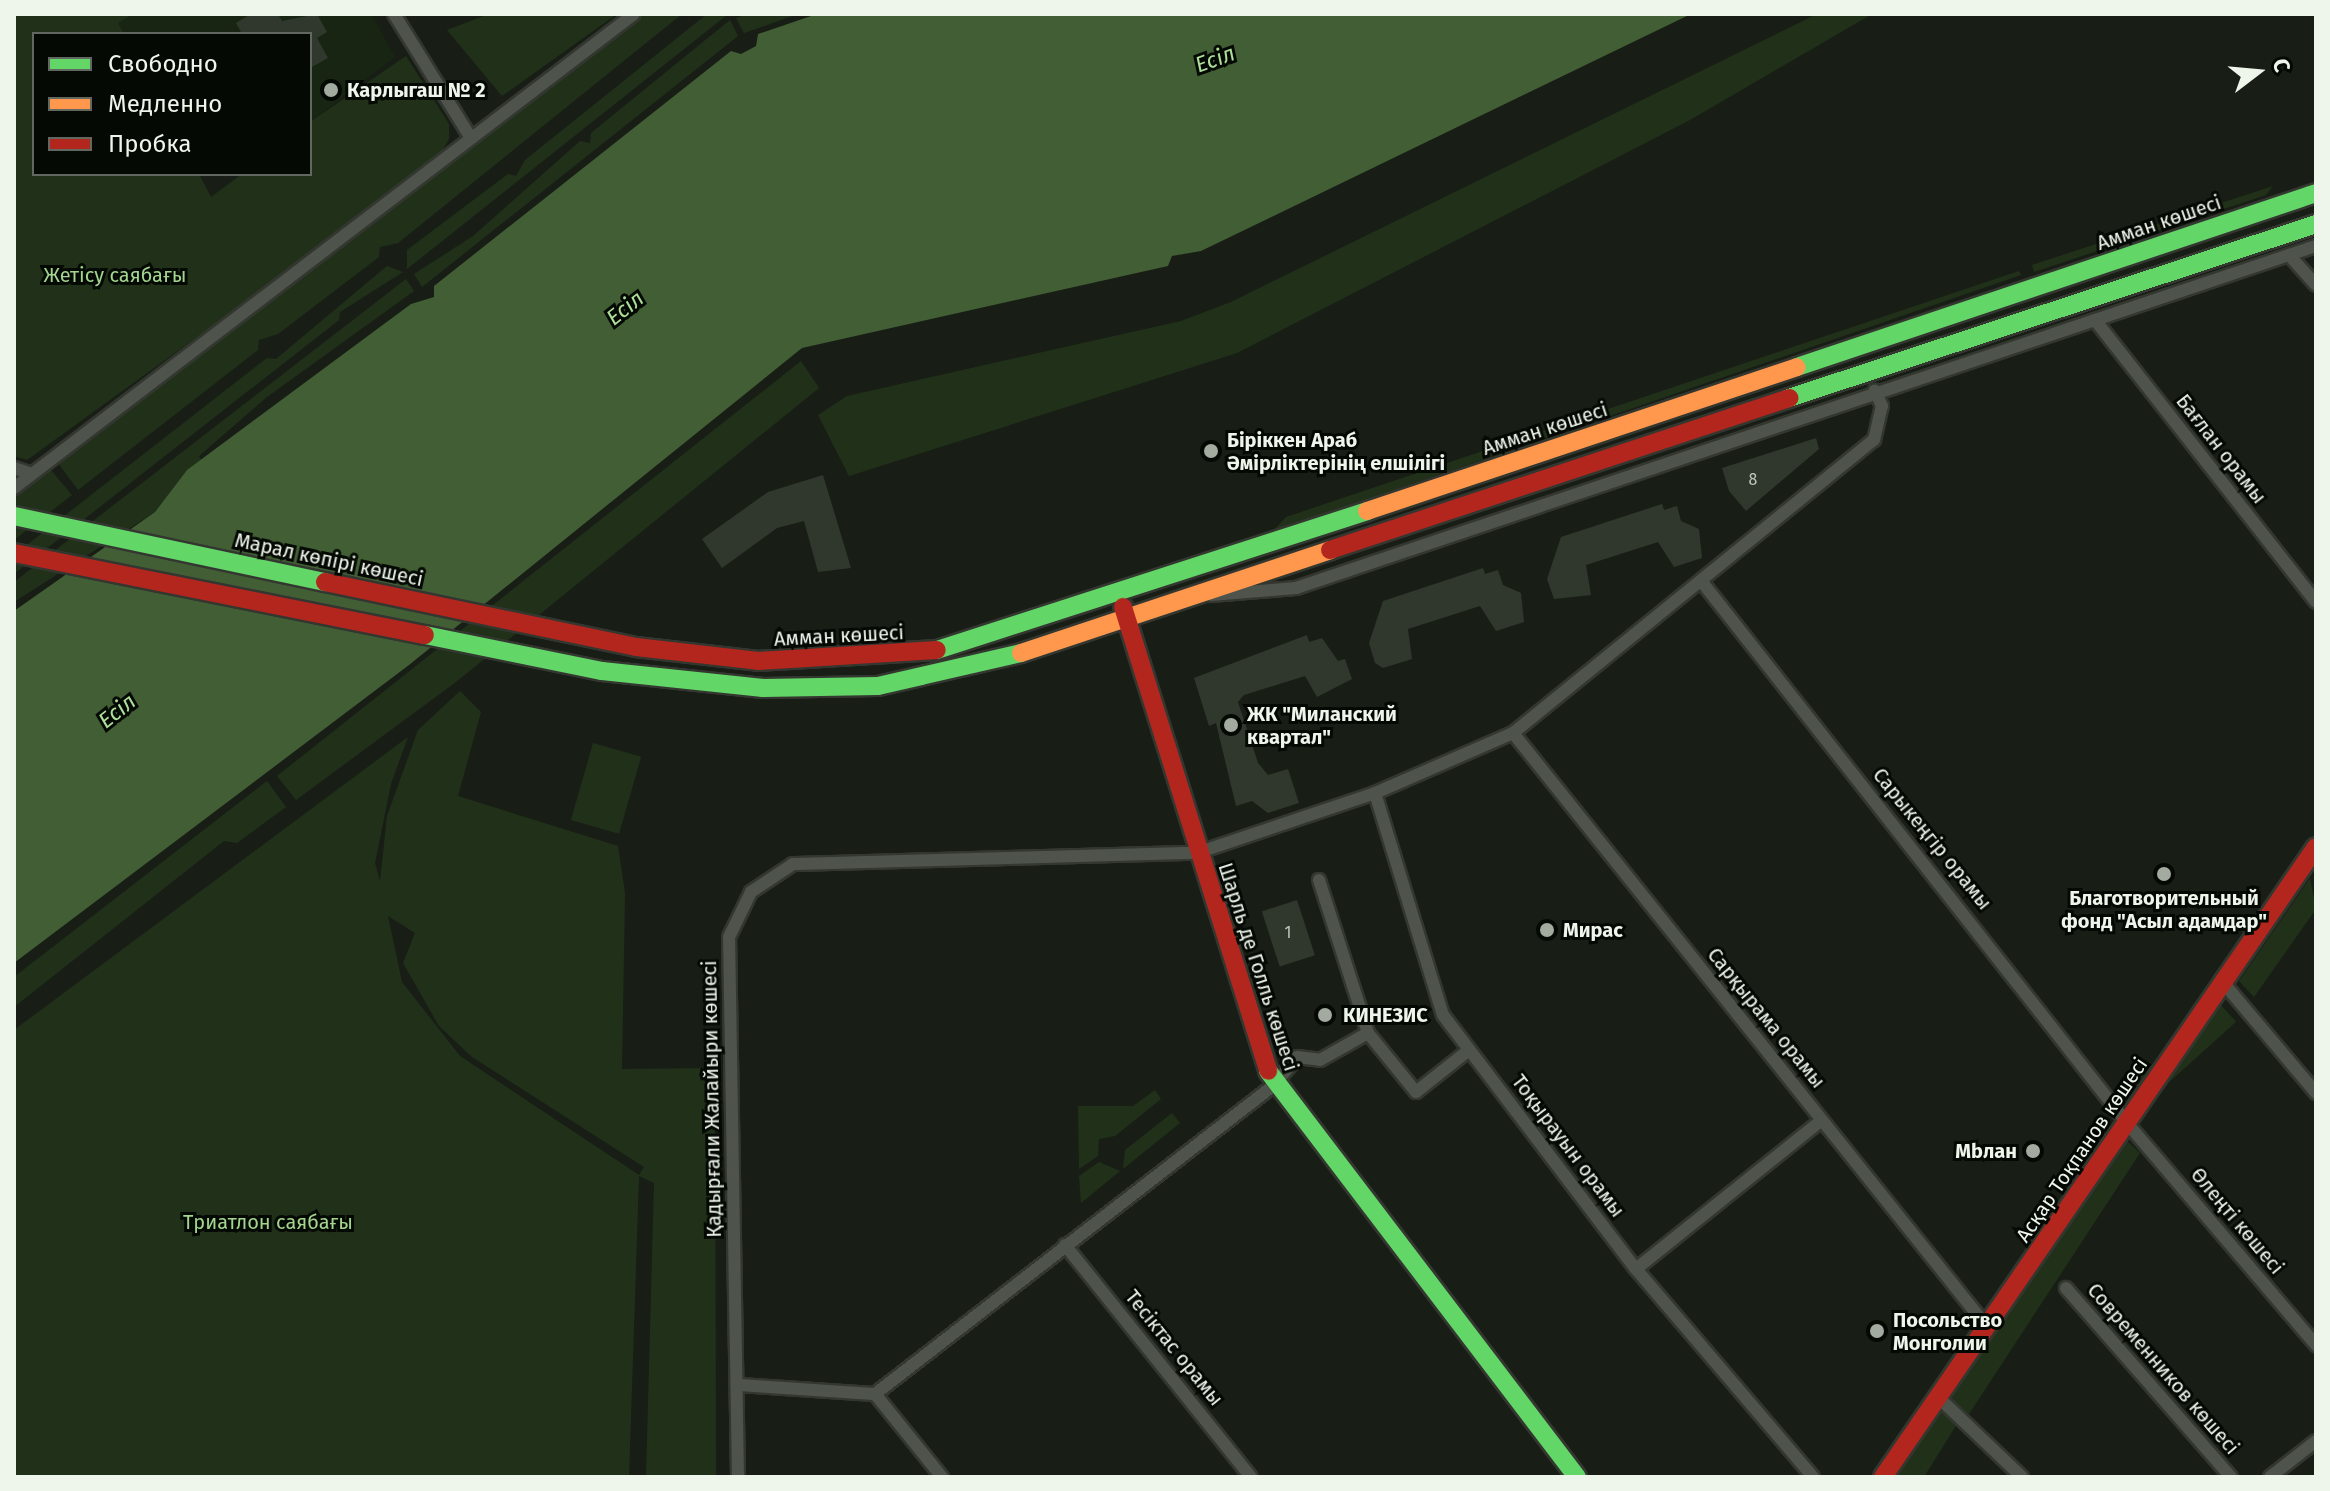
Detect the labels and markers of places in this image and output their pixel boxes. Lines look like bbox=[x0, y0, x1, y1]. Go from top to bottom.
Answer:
place label: Карлыгаш № 2 bbox=[347, 78, 486, 102]
marker: Карлыгаш № 2 bbox=[322, 81, 340, 99]
place label: Біріккен Араб Әмірліктерінің елшілігі bbox=[1227, 428, 1445, 475]
marker: Біріккен Араб Әмірліктерінің елшілігі bbox=[1202, 442, 1220, 460]
place label: ЖК "Миланский квартал" bbox=[1247, 702, 1397, 749]
marker: ЖК "Миланский квартал" bbox=[1222, 716, 1240, 734]
marker: Благотворительный фонд "Асыл адамдар" bbox=[2155, 865, 2173, 883]
place label: Благотворительный фонд "Асыл адамдар" bbox=[2061, 886, 2267, 933]
place label: Мирас bbox=[1563, 918, 1623, 942]
marker: Мирас bbox=[1538, 921, 1556, 939]
place label: КИНЕЗИС bbox=[1343, 1003, 1428, 1027]
marker: КИНЕЗИС bbox=[1314, 1004, 1336, 1026]
place label: Мbлан bbox=[1955, 1139, 2017, 1163]
marker: Мbлан bbox=[2024, 1142, 2042, 1160]
place label: Посольство Монголии bbox=[1893, 1308, 2002, 1355]
marker: Посольство Монголии bbox=[1868, 1322, 1886, 1340]

